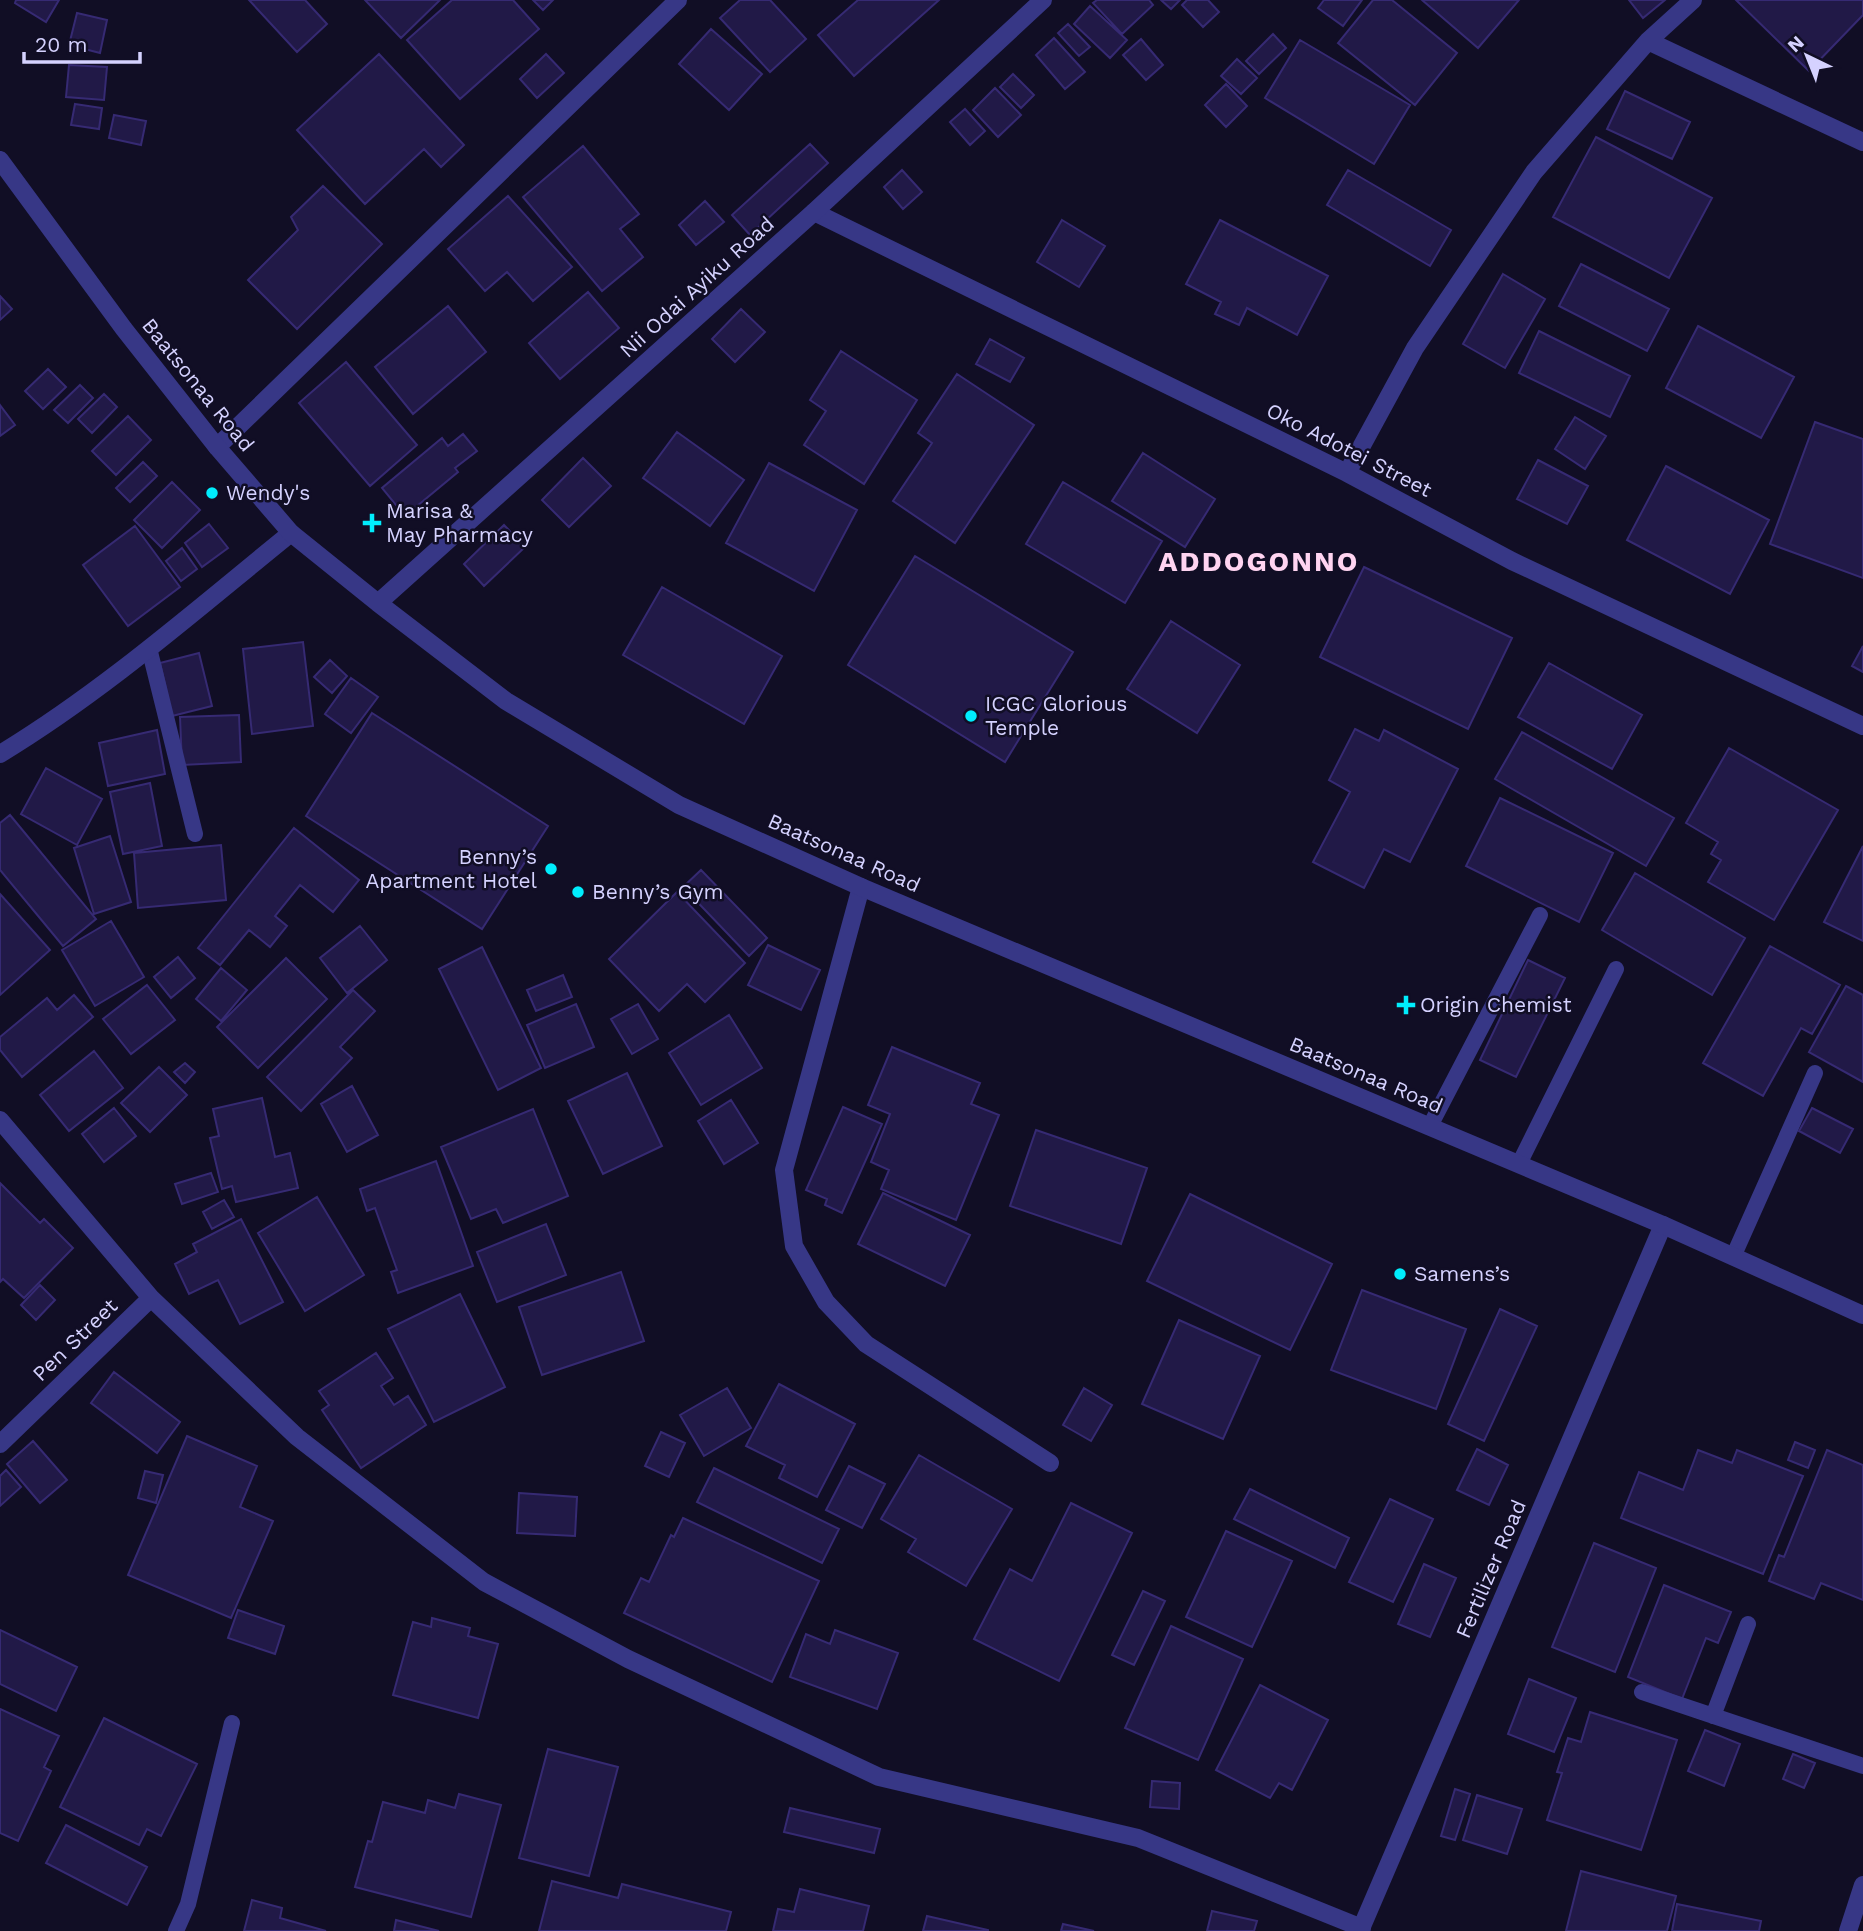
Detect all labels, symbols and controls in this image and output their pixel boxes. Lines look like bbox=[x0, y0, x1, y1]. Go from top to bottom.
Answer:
scale bar bbox=[24, 21, 140, 65]
north arrow bbox=[1772, 21, 1842, 91]
text: N bbox=[1783, 31, 1809, 57]
text: 20 m bbox=[35, 32, 87, 57]
street label: Nii Odai Ayiku Road bbox=[614, 211, 779, 362]
street label: Baatsonaa Road bbox=[137, 313, 260, 456]
street label: Oko Adotei Street bbox=[1262, 397, 1436, 502]
place label: Wendy's bbox=[226, 480, 310, 505]
marker: Wendy's bbox=[204, 485, 220, 501]
place label: Marisa & May Pharmacy bbox=[386, 498, 533, 547]
marker: Marisa & May Pharmacy bbox=[364, 515, 380, 531]
district label: ADDOGONNO bbox=[1159, 545, 1359, 578]
place label: ICGC Glorious Temple bbox=[985, 691, 1127, 740]
marker: ICGC Glorious Temple bbox=[963, 708, 979, 724]
street label: Baatsonaa Road bbox=[764, 808, 924, 897]
place label: Benny’s Apartment Hotel bbox=[365, 844, 538, 893]
marker: Benny’s Apartment Hotel bbox=[543, 861, 559, 877]
place label: Benny’s Gym bbox=[592, 879, 724, 904]
marker: Benny’s Gym bbox=[570, 884, 586, 900]
place label: Origin Chemist bbox=[1420, 992, 1572, 1017]
marker: Origin Chemist bbox=[1398, 997, 1414, 1013]
street label: Baatsonaa Road bbox=[1286, 1031, 1447, 1118]
place label: Samens’s bbox=[1414, 1261, 1510, 1286]
marker: Samens’s bbox=[1392, 1266, 1408, 1282]
street label: Pen Street bbox=[27, 1293, 122, 1386]
street label: Fertilizer Road bbox=[1450, 1496, 1531, 1642]

